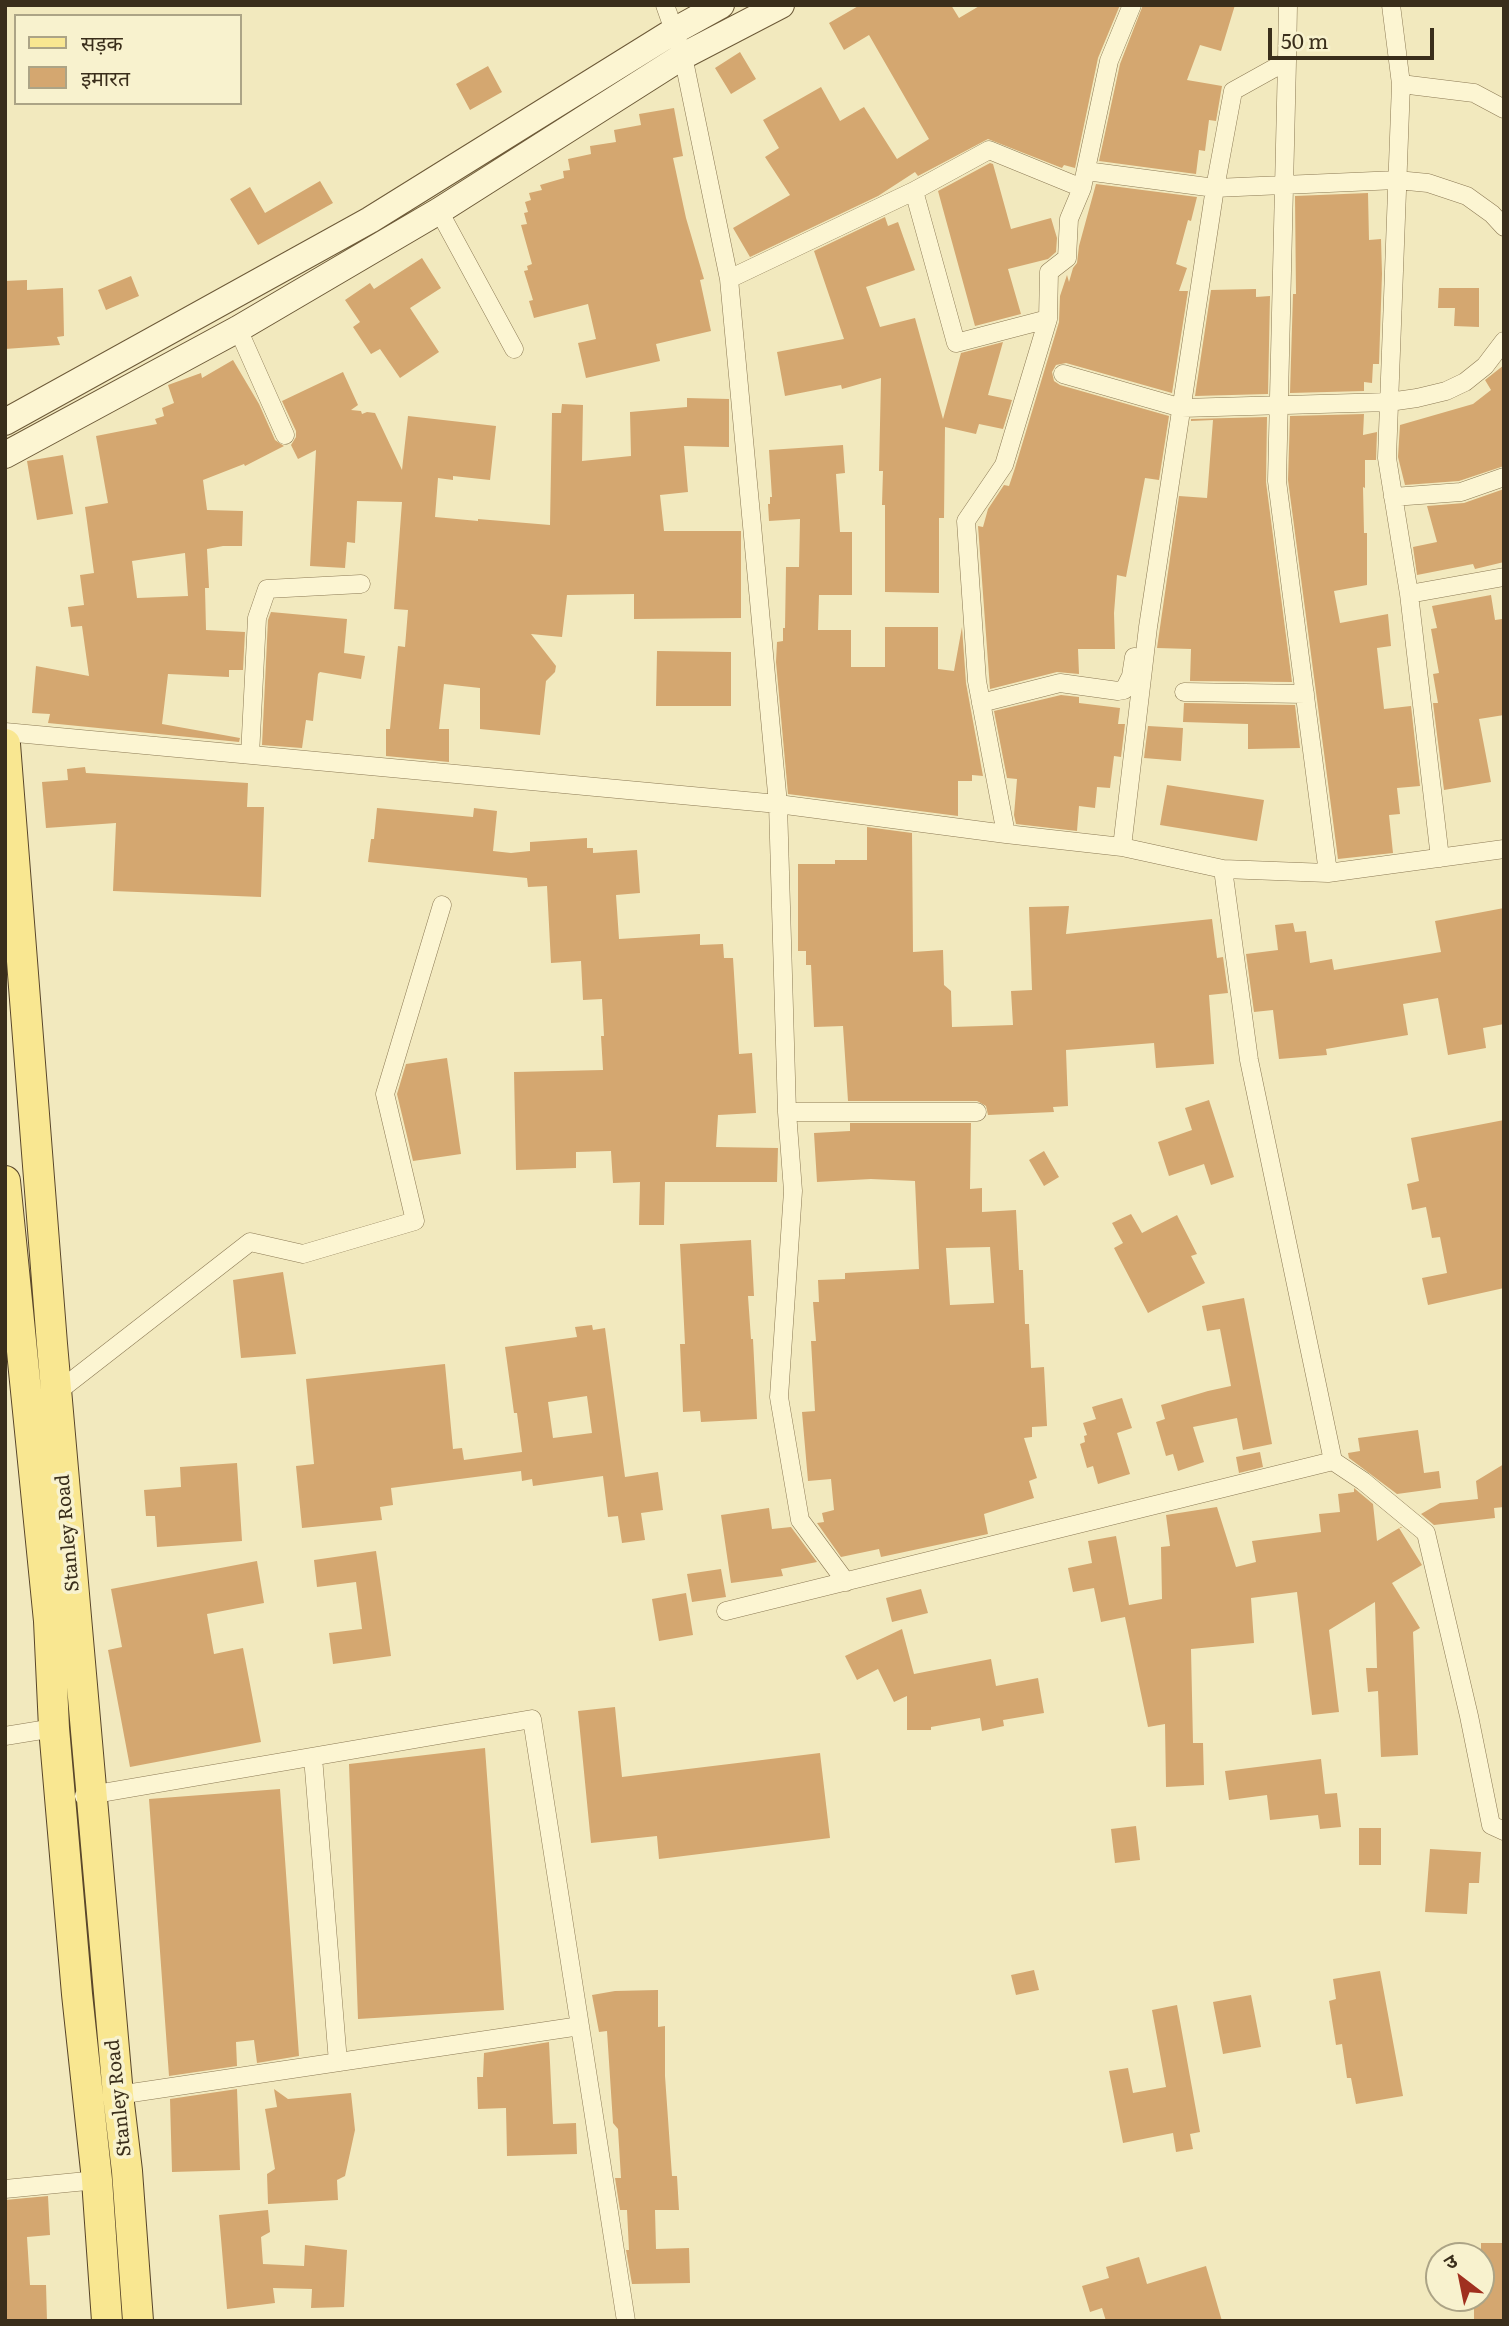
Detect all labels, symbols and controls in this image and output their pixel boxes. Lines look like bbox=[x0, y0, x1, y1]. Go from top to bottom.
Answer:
legend bbox=[14, 14, 242, 105]
scale bar bbox=[1271, 14, 1437, 58]
text: 50 m bbox=[1281, 24, 1328, 55]
text: सड़क bbox=[81, 26, 123, 57]
text: इमारत bbox=[81, 61, 130, 92]
street label: Stanley Road bbox=[52, 1473, 84, 1593]
street label: Stanley Road bbox=[102, 2038, 136, 2158]
north arrow bbox=[1425, 2242, 1495, 2312]
text: उ bbox=[1438, 2246, 1462, 2276]

